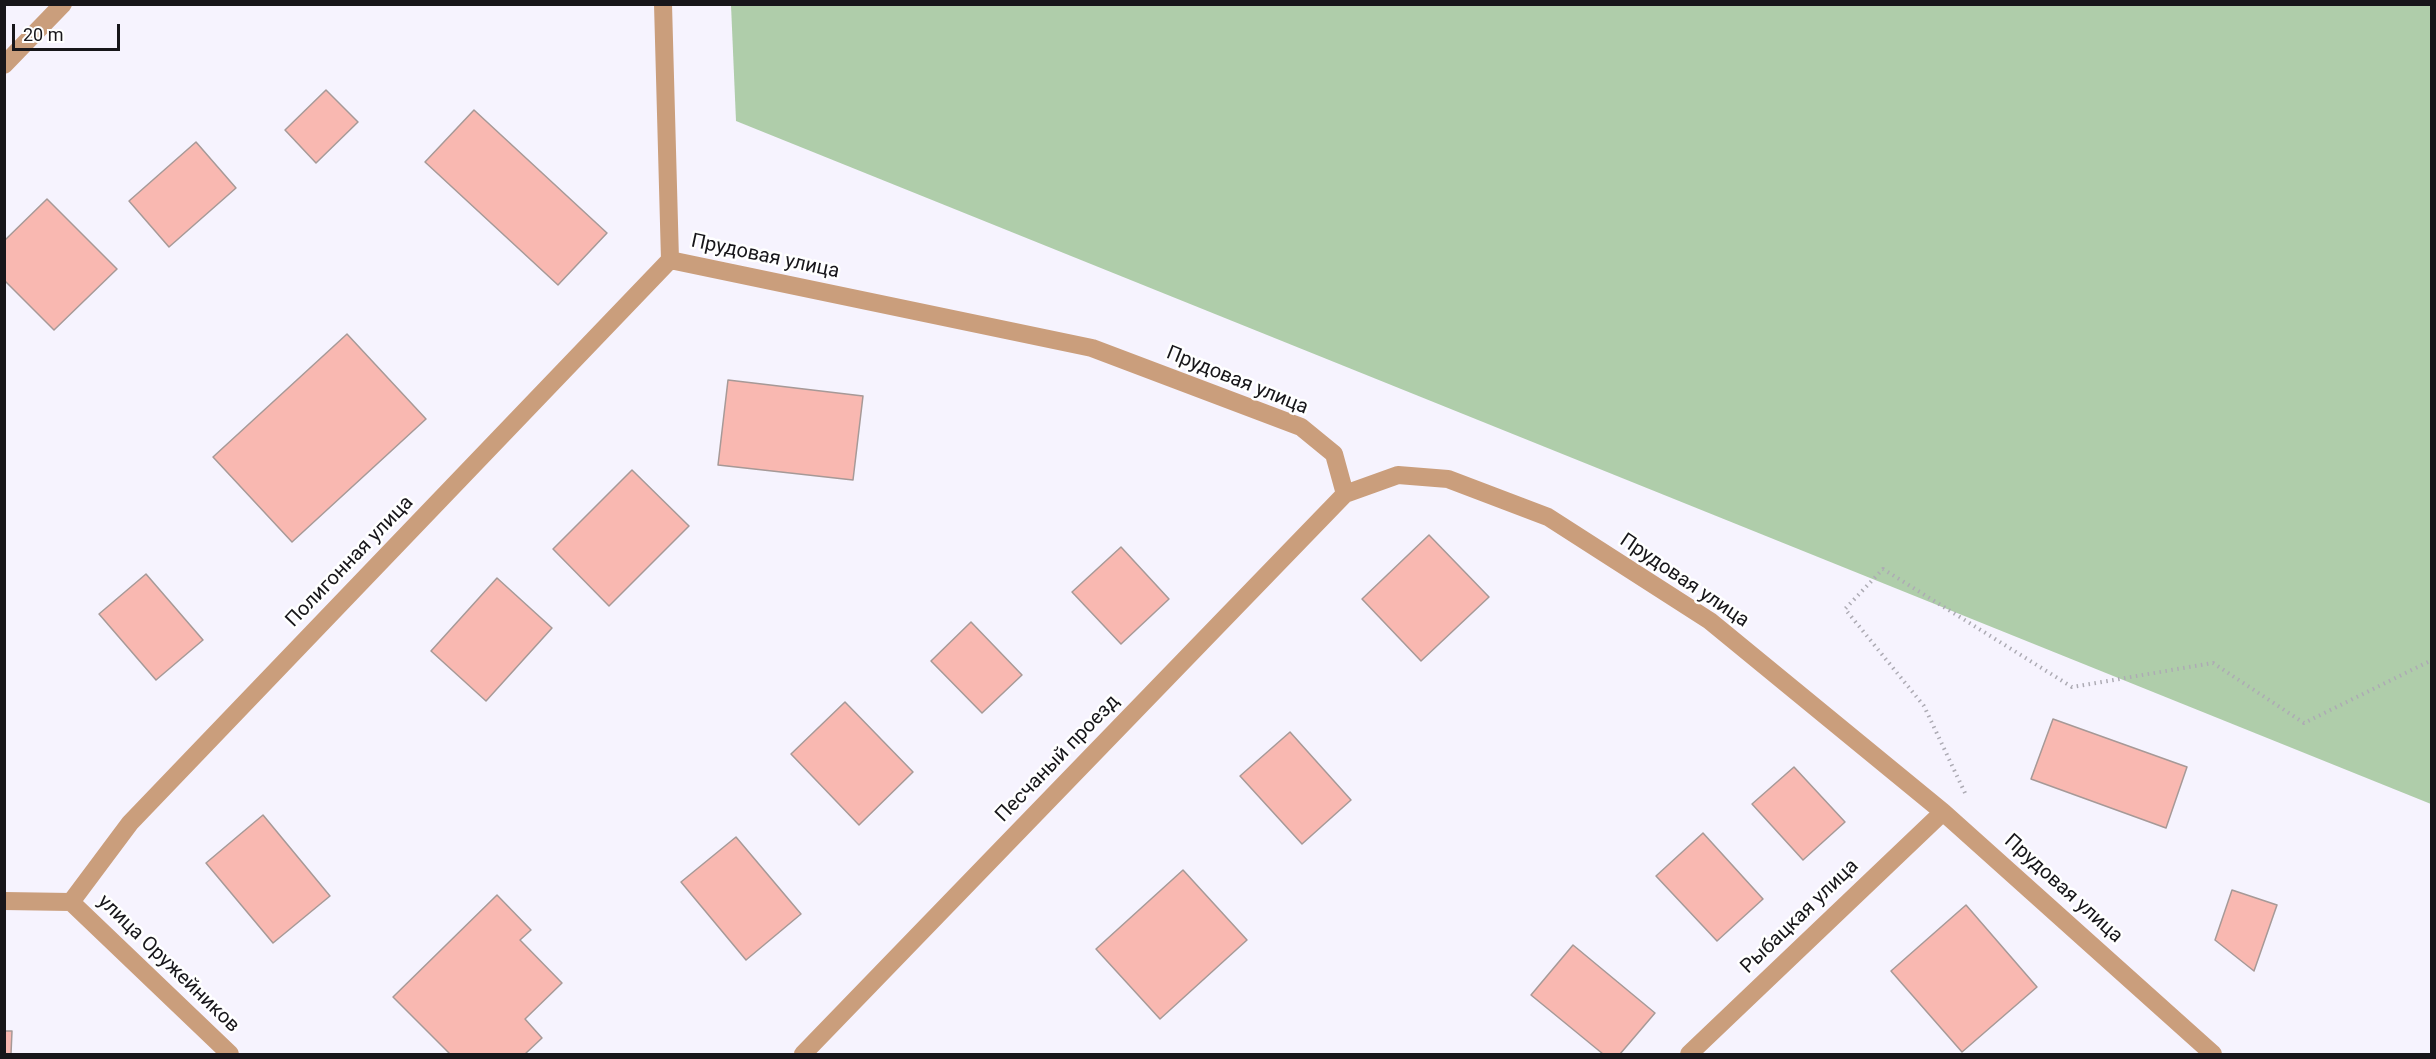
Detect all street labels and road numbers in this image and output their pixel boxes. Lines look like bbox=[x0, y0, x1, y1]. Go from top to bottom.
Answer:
street label: Прудовая улица bbox=[689, 230, 841, 284]
street label: Прудовая улица bbox=[1163, 342, 1311, 420]
street label: Полигонная улица bbox=[281, 491, 419, 633]
street label: Прудовая улица bbox=[1615, 529, 1753, 633]
street label: Песчаный проезд bbox=[991, 690, 1125, 828]
street label: Прудовая улица bbox=[1999, 830, 2127, 948]
street label: Рыбацкая улица bbox=[1736, 855, 1864, 979]
street label: улица Оружейников bbox=[92, 890, 244, 1038]

